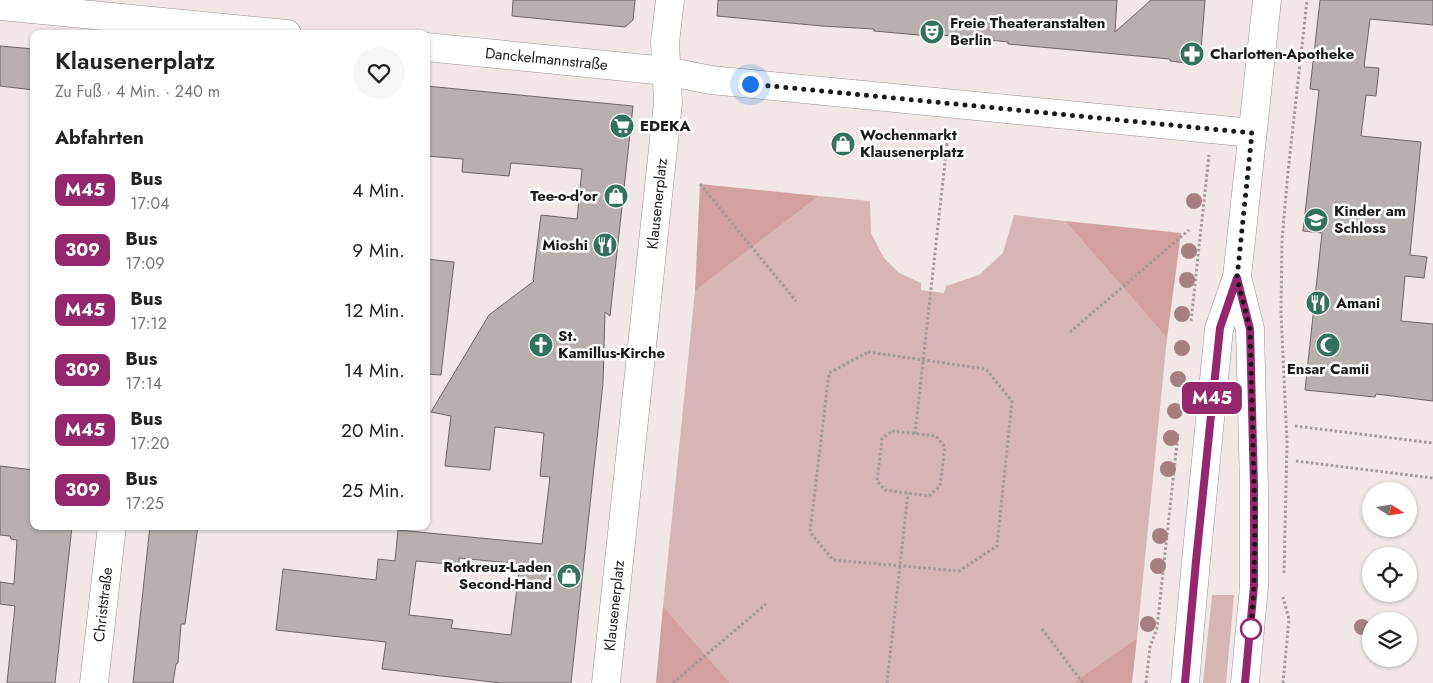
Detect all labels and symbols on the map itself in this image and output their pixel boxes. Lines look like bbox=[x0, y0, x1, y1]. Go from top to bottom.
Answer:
place label: Freie Theateranstalten Berlin bbox=[950, 12, 1105, 51]
theatre icon: Freie Theateranstalten Berlin bbox=[919, 19, 945, 45]
pharmacy icon: Charlotten-Apotheke bbox=[1179, 41, 1205, 67]
street label: Danckelmannstraße bbox=[484, 42, 609, 76]
place label: Charlotten-Apotheke bbox=[1210, 43, 1355, 65]
your location bbox=[738, 72, 763, 97]
supermarket icon: EDEKA bbox=[609, 113, 635, 139]
place label: EDEKA bbox=[640, 115, 692, 137]
place label: Wochenmarkt Klausenerplatz bbox=[860, 124, 964, 163]
shop icon: Wochenmarkt Klausenerplatz bbox=[830, 131, 856, 157]
street label: Klausenerplatz bbox=[641, 157, 673, 250]
shop icon: Tee-o-d'or bbox=[603, 183, 629, 209]
place label: Tee-o-d'or bbox=[530, 185, 599, 207]
place label: Kinder am Schloss bbox=[1334, 200, 1406, 239]
school or university icon: Kinder am Schloss bbox=[1303, 207, 1329, 233]
restaurant icon: Mioshi bbox=[592, 232, 618, 258]
place label: Mioshi bbox=[542, 234, 588, 256]
restaurant icon: Amani bbox=[1305, 290, 1331, 316]
place label: Amani bbox=[1335, 292, 1380, 314]
place label: St. Kamillus-Kirche bbox=[558, 325, 665, 364]
church icon: St. Kamillus-Kirche bbox=[528, 332, 554, 358]
mosque icon: Ensar Camii bbox=[1315, 332, 1341, 358]
place label: Ensar Camii bbox=[1287, 358, 1369, 380]
line badge: M45 bbox=[1183, 382, 1241, 414]
north arrow bbox=[1362, 482, 1418, 538]
place label: Rotkreuz-Laden Second-Hand bbox=[443, 556, 552, 595]
street label: Klausenerplatz bbox=[598, 559, 630, 652]
shop icon: Rotkreuz-Laden Second-Hand bbox=[556, 563, 582, 589]
street label: Christstraße bbox=[88, 566, 118, 643]
unlabelled marker bbox=[1240, 618, 1262, 640]

